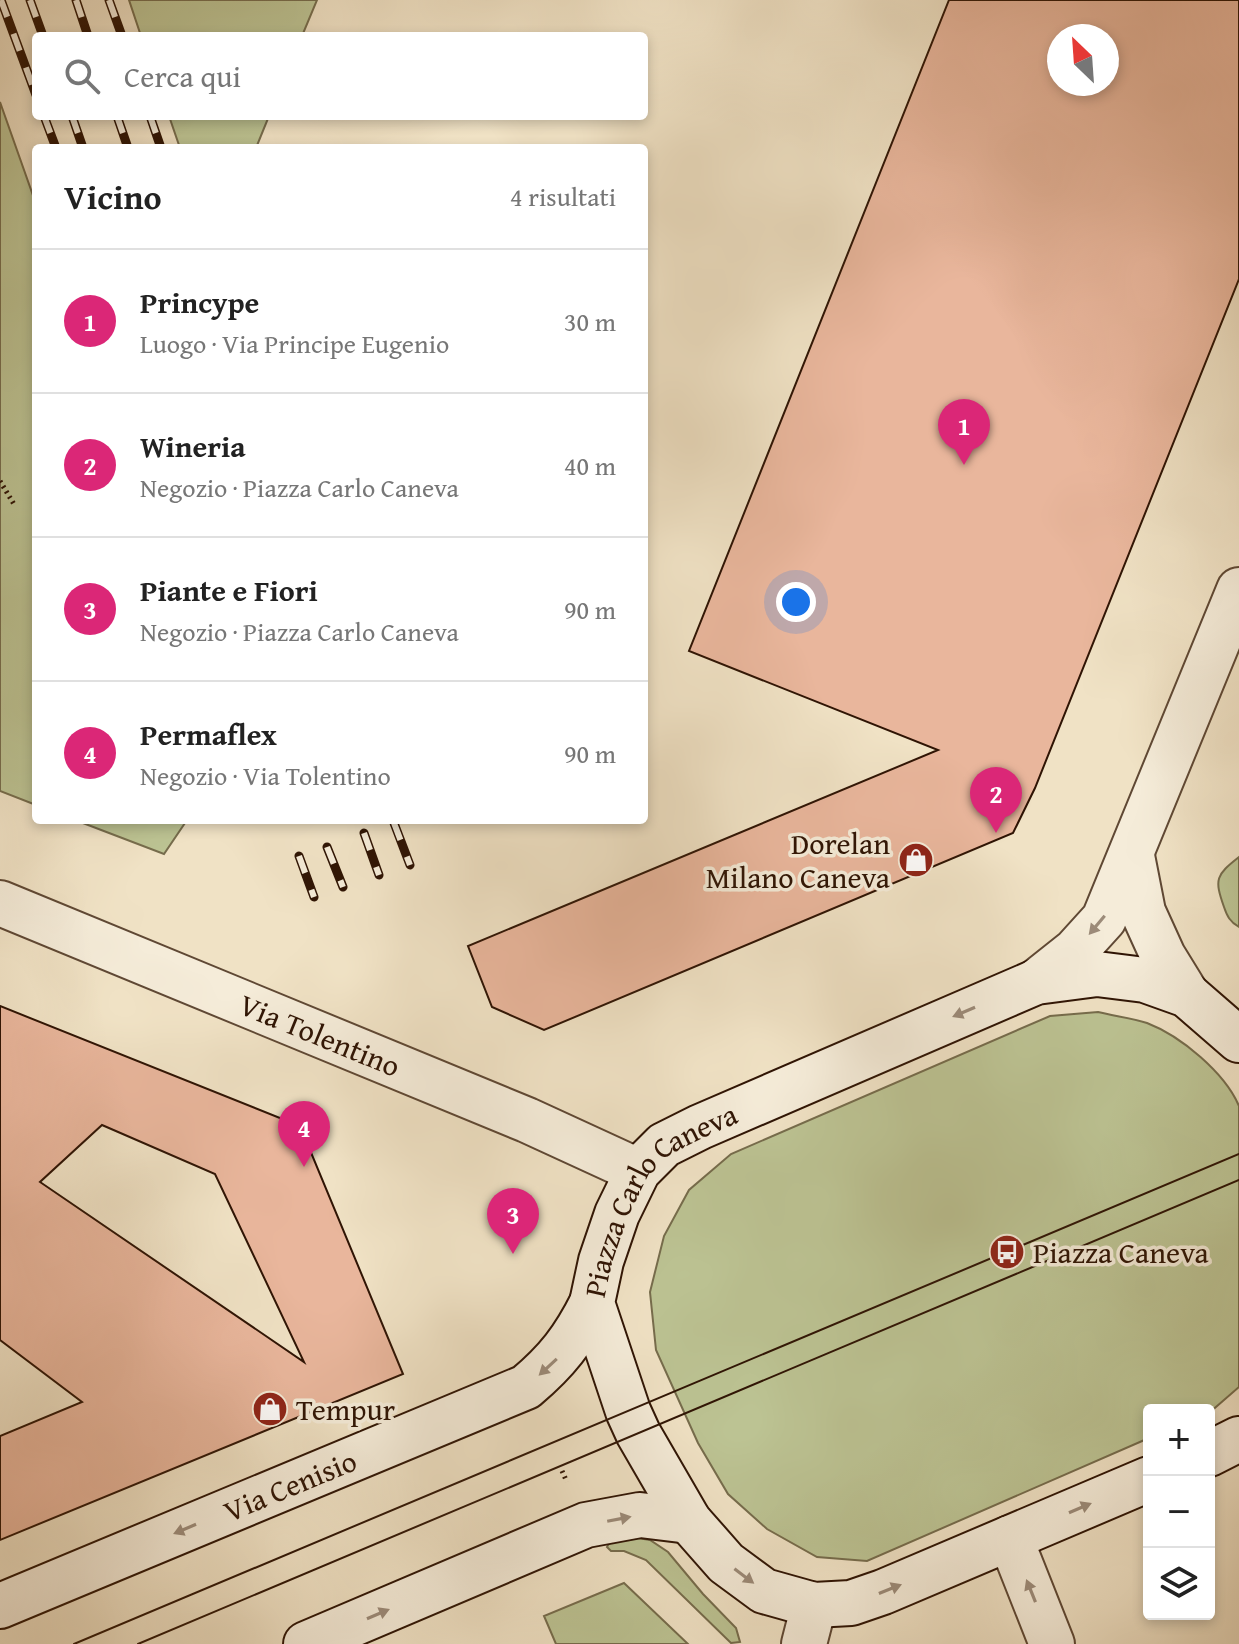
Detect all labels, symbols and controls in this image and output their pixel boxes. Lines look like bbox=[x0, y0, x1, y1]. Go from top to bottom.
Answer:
north arrow bbox=[1047, 24, 1119, 96]
search box bbox=[32, 32, 648, 120]
icon: search bbox=[60, 54, 104, 98]
text: Cerca qui bbox=[124, 54, 241, 98]
text: Vicino bbox=[64, 172, 162, 221]
text: 4 risultati bbox=[510, 177, 616, 216]
text: Princype bbox=[140, 280, 259, 324]
text: 1 bbox=[83, 302, 97, 341]
text: 30 m bbox=[564, 302, 616, 341]
text: Luogo · Via Principe Eugenio bbox=[140, 324, 449, 363]
pin: 1 bbox=[938, 399, 990, 465]
text: Wineria bbox=[140, 424, 246, 468]
text: 2 bbox=[83, 446, 97, 485]
text: 40 m bbox=[564, 446, 616, 485]
text: Negozio · Piazza Carlo Caneva bbox=[140, 468, 459, 507]
text: Piante e Fiori bbox=[140, 568, 318, 612]
your location bbox=[776, 582, 816, 622]
text: 3 bbox=[83, 590, 97, 629]
text: 90 m bbox=[564, 590, 616, 629]
text: Negozio · Piazza Carlo Caneva bbox=[140, 612, 459, 651]
text: Permaflex bbox=[140, 712, 277, 756]
text: 4 bbox=[83, 734, 97, 773]
text: 90 m bbox=[564, 734, 616, 773]
text: Negozio · Via Tolentino bbox=[140, 756, 391, 795]
pin: 2 bbox=[970, 767, 1022, 833]
place label: Dorelan Milano Caneva bbox=[706, 821, 890, 899]
shop icon: Dorelan Milano Caneva bbox=[897, 841, 935, 879]
one-way arrow bbox=[1089, 915, 1106, 935]
street label: Via Tolentino bbox=[233, 982, 407, 1088]
one-way arrow bbox=[952, 1006, 976, 1019]
street label: Piazza Carlo Caneva bbox=[572, 1092, 744, 1301]
pin: 4 bbox=[278, 1101, 330, 1167]
pin: 3 bbox=[487, 1188, 539, 1254]
place label: Piazza Caneva bbox=[1033, 1230, 1209, 1274]
bus stop icon: Piazza Caneva bbox=[988, 1233, 1026, 1271]
one-way arrow bbox=[539, 1358, 558, 1376]
place label: Tempur bbox=[296, 1387, 395, 1431]
shop icon: Tempur bbox=[251, 1390, 289, 1428]
map controls bbox=[1143, 1404, 1215, 1620]
button: + bbox=[1143, 1404, 1215, 1476]
street label: Via Cenisio bbox=[217, 1438, 363, 1533]
button: − bbox=[1143, 1476, 1215, 1548]
one-way arrow bbox=[1068, 1502, 1092, 1515]
one-way arrow bbox=[607, 1512, 632, 1524]
one-way arrow bbox=[173, 1523, 196, 1536]
button: layers bbox=[1143, 1548, 1215, 1620]
one-way arrow bbox=[733, 1567, 754, 1583]
one-way arrow bbox=[1024, 1579, 1037, 1603]
one-way arrow bbox=[878, 1582, 902, 1595]
one-way arrow bbox=[366, 1607, 390, 1620]

